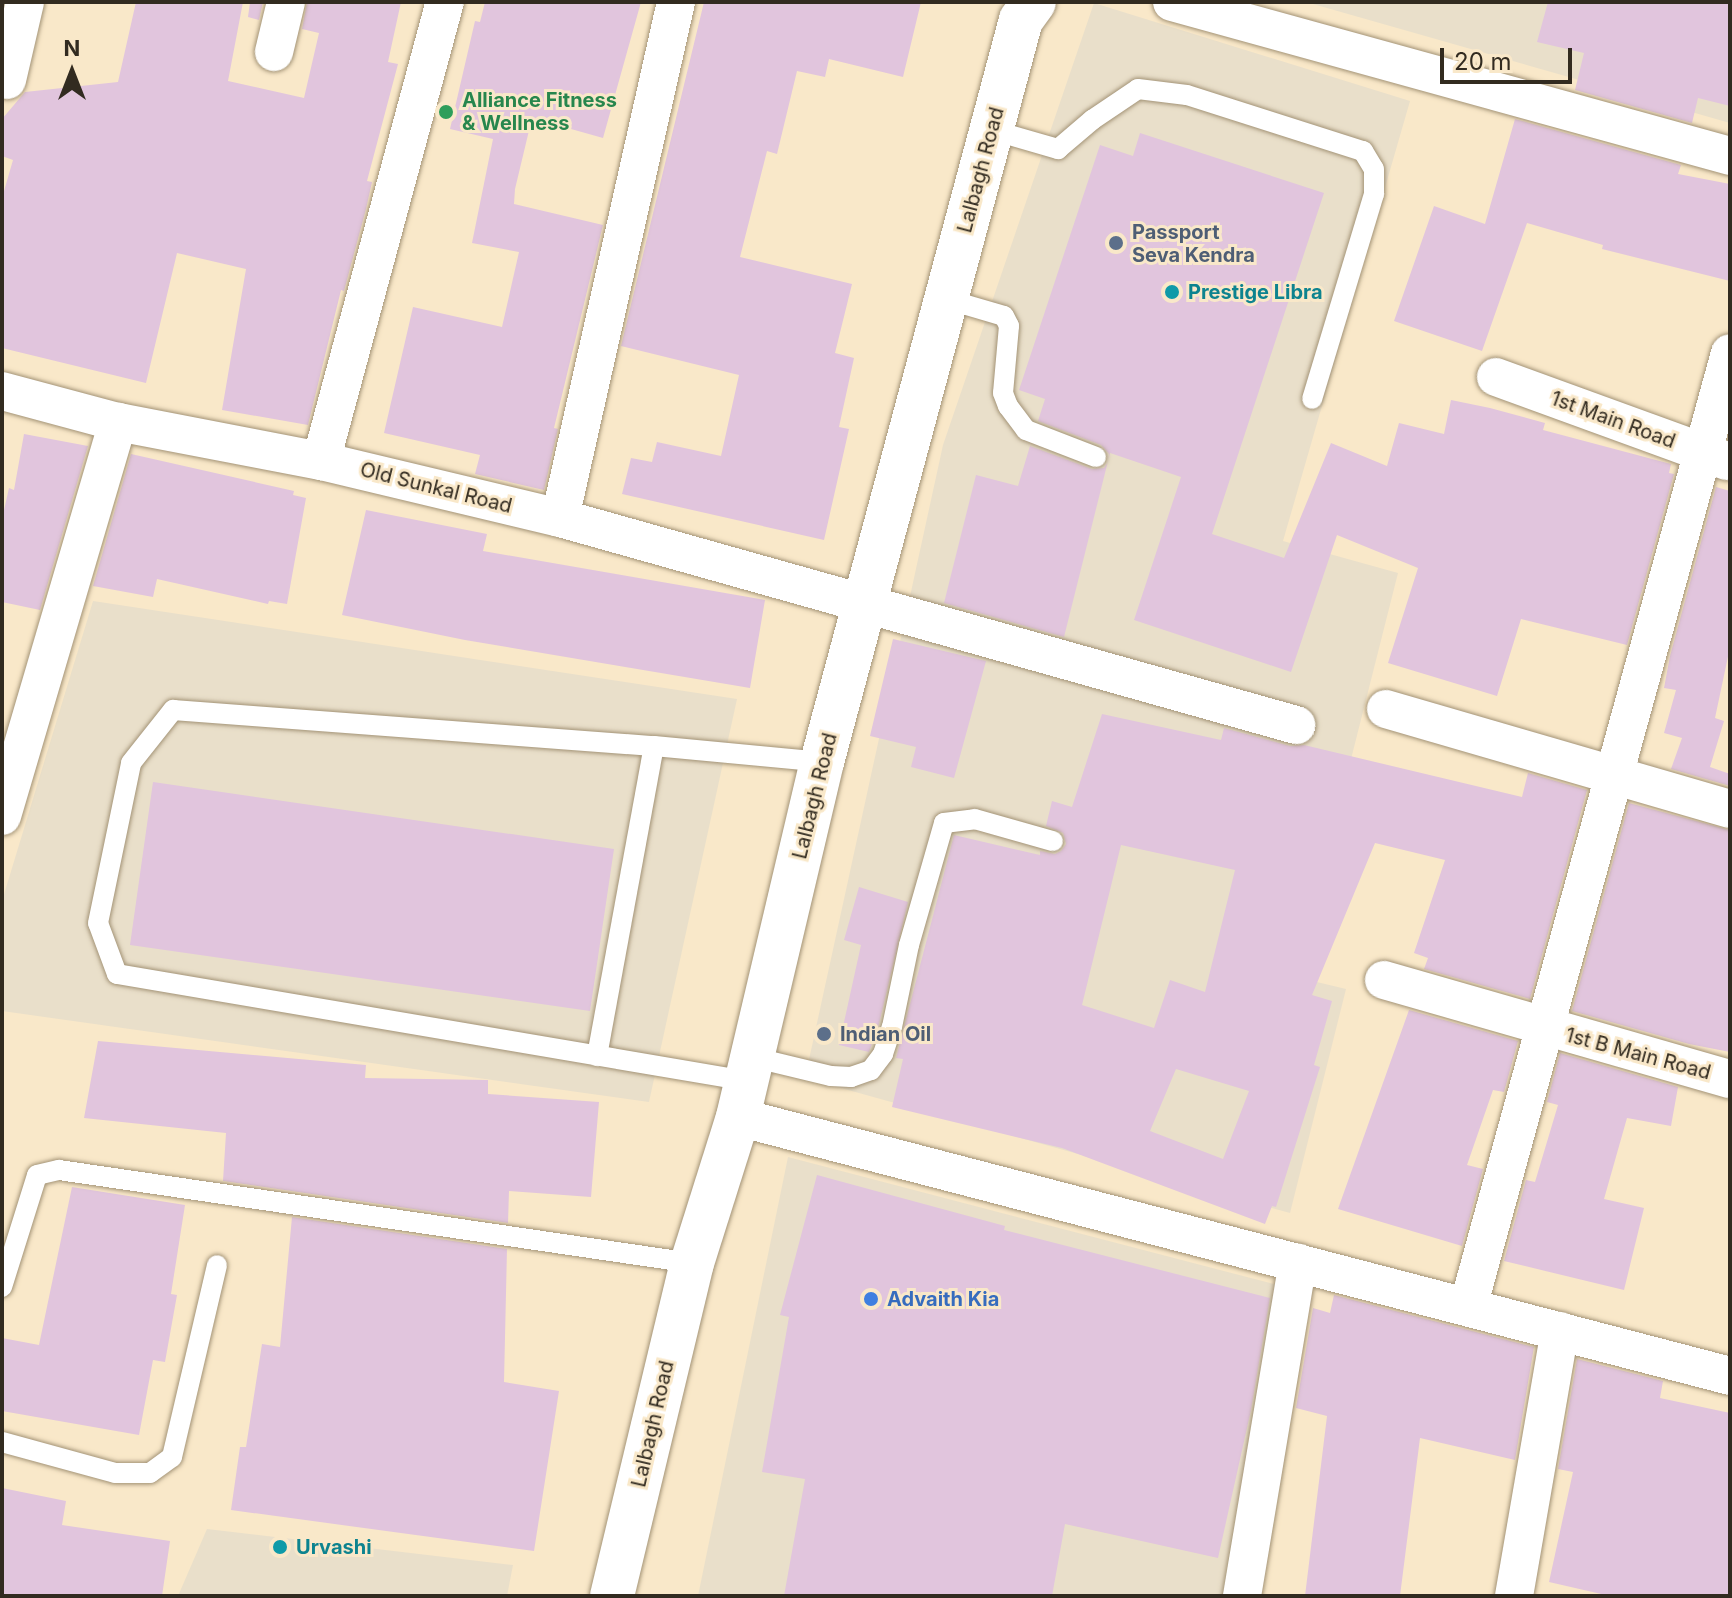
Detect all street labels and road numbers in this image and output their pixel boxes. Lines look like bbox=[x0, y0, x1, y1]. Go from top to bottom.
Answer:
street label: Lalbagh Road bbox=[953, 105, 1009, 235]
street label: 1st Main Road bbox=[1547, 386, 1679, 454]
street label: Old Sunkal Road bbox=[358, 458, 514, 518]
street label: Lalbagh Road bbox=[788, 731, 842, 861]
street label: 1st B Main Road bbox=[1563, 1023, 1713, 1085]
street label: Lalbagh Road bbox=[627, 1358, 679, 1490]

